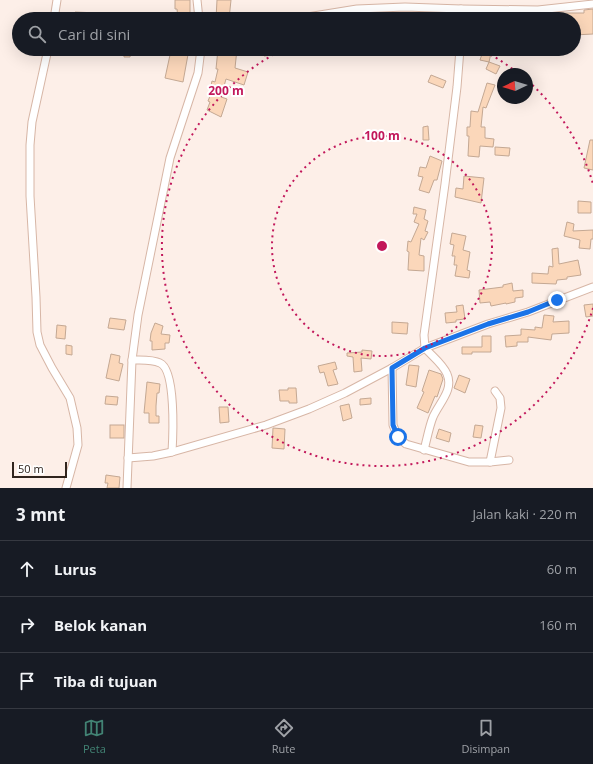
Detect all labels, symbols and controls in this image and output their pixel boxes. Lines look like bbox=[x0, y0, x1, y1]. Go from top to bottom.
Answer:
search box bbox=[12, 12, 581, 56]
icon: search bbox=[26, 23, 48, 45]
text: Cari di sini bbox=[58, 24, 130, 44]
north arrow bbox=[497, 68, 533, 104]
text: 200 m bbox=[208, 82, 244, 99]
text: 100 m bbox=[364, 127, 400, 144]
centre of rings bbox=[375, 239, 389, 253]
route end bbox=[548, 291, 566, 309]
route start bbox=[389, 428, 407, 446]
scale bar bbox=[12, 460, 67, 479]
text: 50 m bbox=[18, 461, 44, 476]
text: 3 mnt bbox=[16, 503, 65, 526]
text: Jalan kaki · 220 m bbox=[472, 505, 577, 523]
icon: ahead bbox=[16, 558, 38, 580]
text: Lurus bbox=[54, 559, 96, 579]
text: 60 m bbox=[547, 560, 577, 578]
icon: right bbox=[16, 614, 38, 636]
text: Belok kanan bbox=[54, 615, 147, 635]
text: 160 m bbox=[539, 616, 577, 634]
icon: arrive bbox=[16, 670, 38, 692]
text: Tiba di tujuan bbox=[54, 671, 157, 691]
tab: Peta bbox=[83, 717, 106, 756]
tab: Rute bbox=[272, 717, 295, 756]
tab: Disimpan bbox=[461, 717, 510, 756]

